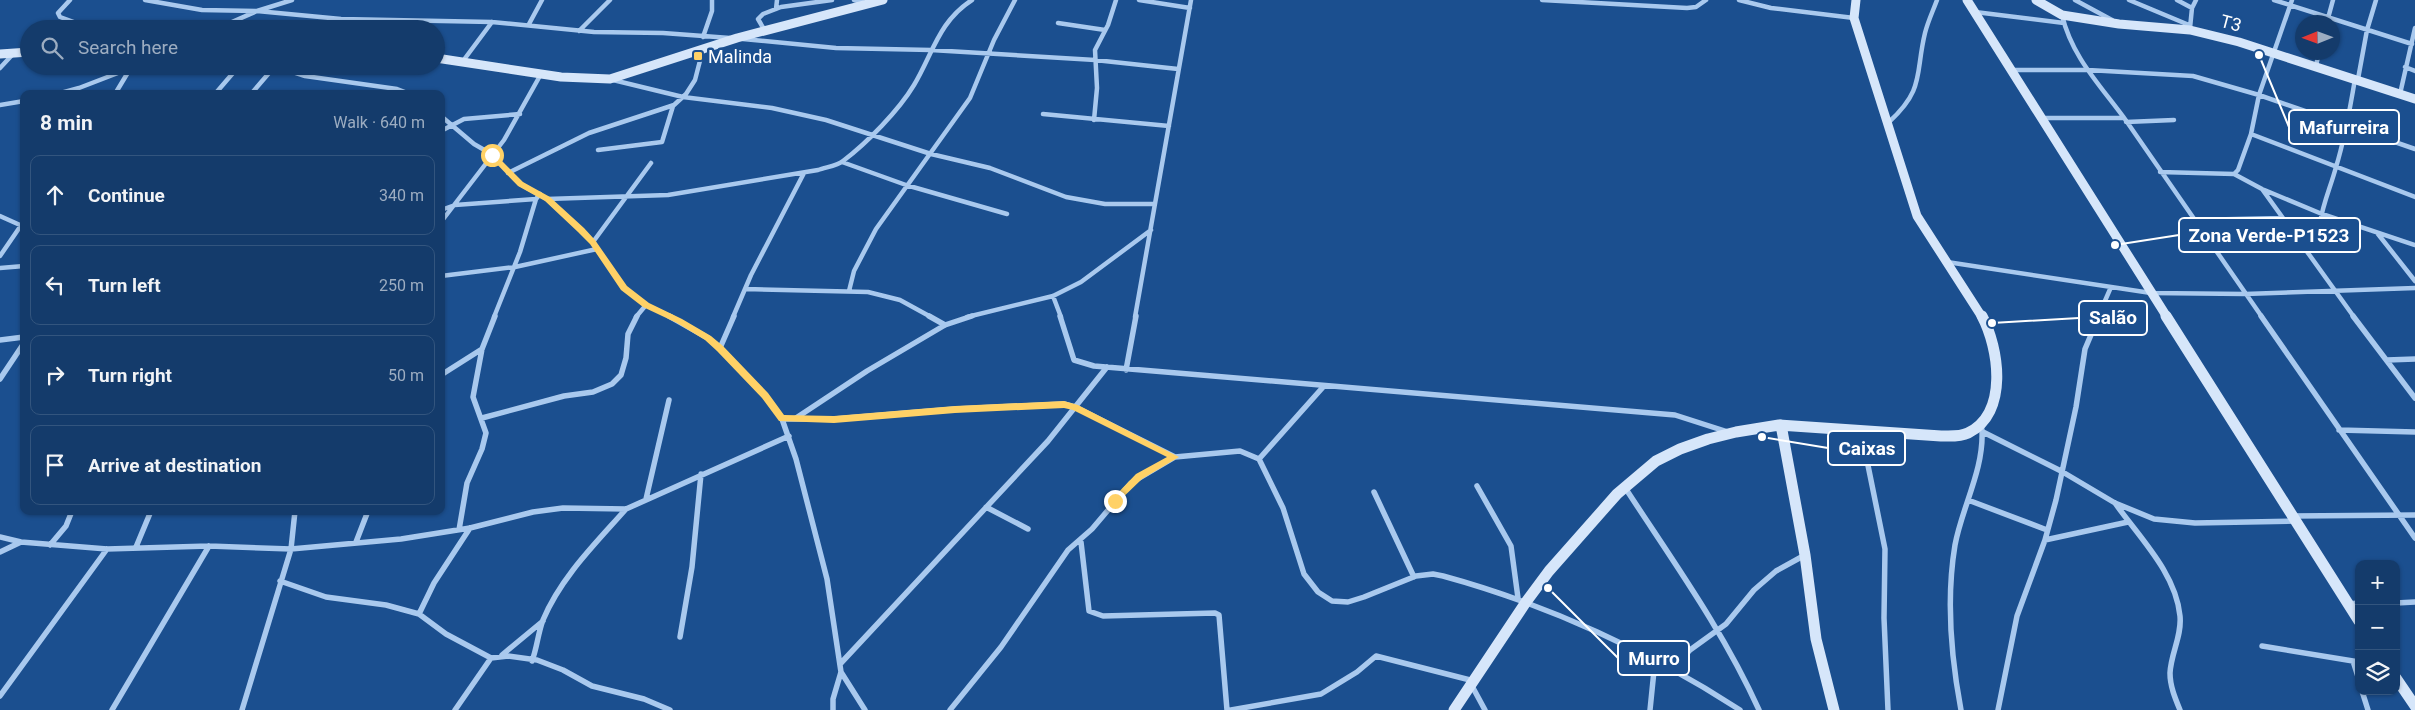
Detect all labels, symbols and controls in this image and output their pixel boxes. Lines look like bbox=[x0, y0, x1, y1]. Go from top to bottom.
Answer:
street label: T3 bbox=[2218, 10, 2244, 36]
north arrow bbox=[2295, 15, 2340, 60]
search box bbox=[20, 20, 445, 75]
icon: search bbox=[38, 34, 66, 62]
text: Search here bbox=[78, 36, 178, 59]
place label: Malinda bbox=[708, 46, 772, 67]
marker: Malinda bbox=[692, 50, 704, 62]
callout: Mafurreira bbox=[2289, 110, 2399, 144]
text: 8 min bbox=[40, 111, 93, 135]
text: Walk · 640 m bbox=[333, 113, 425, 132]
text: Mafurreira bbox=[2299, 116, 2389, 139]
route start bbox=[481, 144, 504, 167]
icon: ahead bbox=[41, 181, 69, 209]
text: Continue bbox=[88, 184, 165, 207]
text: 340 m bbox=[379, 186, 424, 205]
callout: Zona Verde-P1523 bbox=[2179, 218, 2360, 252]
text: Zona Verde-P1523 bbox=[2189, 224, 2349, 247]
icon: left bbox=[41, 271, 69, 299]
text: Turn left bbox=[88, 274, 161, 297]
text: 250 m bbox=[379, 276, 424, 295]
callout: Salão bbox=[2079, 301, 2147, 335]
text: Salão bbox=[2089, 306, 2137, 329]
icon: right bbox=[41, 361, 69, 389]
text: Turn right bbox=[88, 364, 172, 387]
text: 50 m bbox=[388, 366, 424, 385]
callout: Caixas bbox=[1828, 431, 1905, 465]
text: Caixas bbox=[1838, 437, 1896, 460]
icon: arrive bbox=[41, 451, 69, 479]
text: Arrive at destination bbox=[88, 454, 261, 477]
route end bbox=[1104, 490, 1127, 513]
map controls bbox=[2355, 560, 2400, 695]
button: + bbox=[2355, 560, 2400, 605]
button: − bbox=[2355, 605, 2400, 650]
callout: Murro bbox=[1618, 641, 1689, 675]
text: Murro bbox=[1628, 647, 1680, 670]
button: layers bbox=[2355, 650, 2400, 695]

